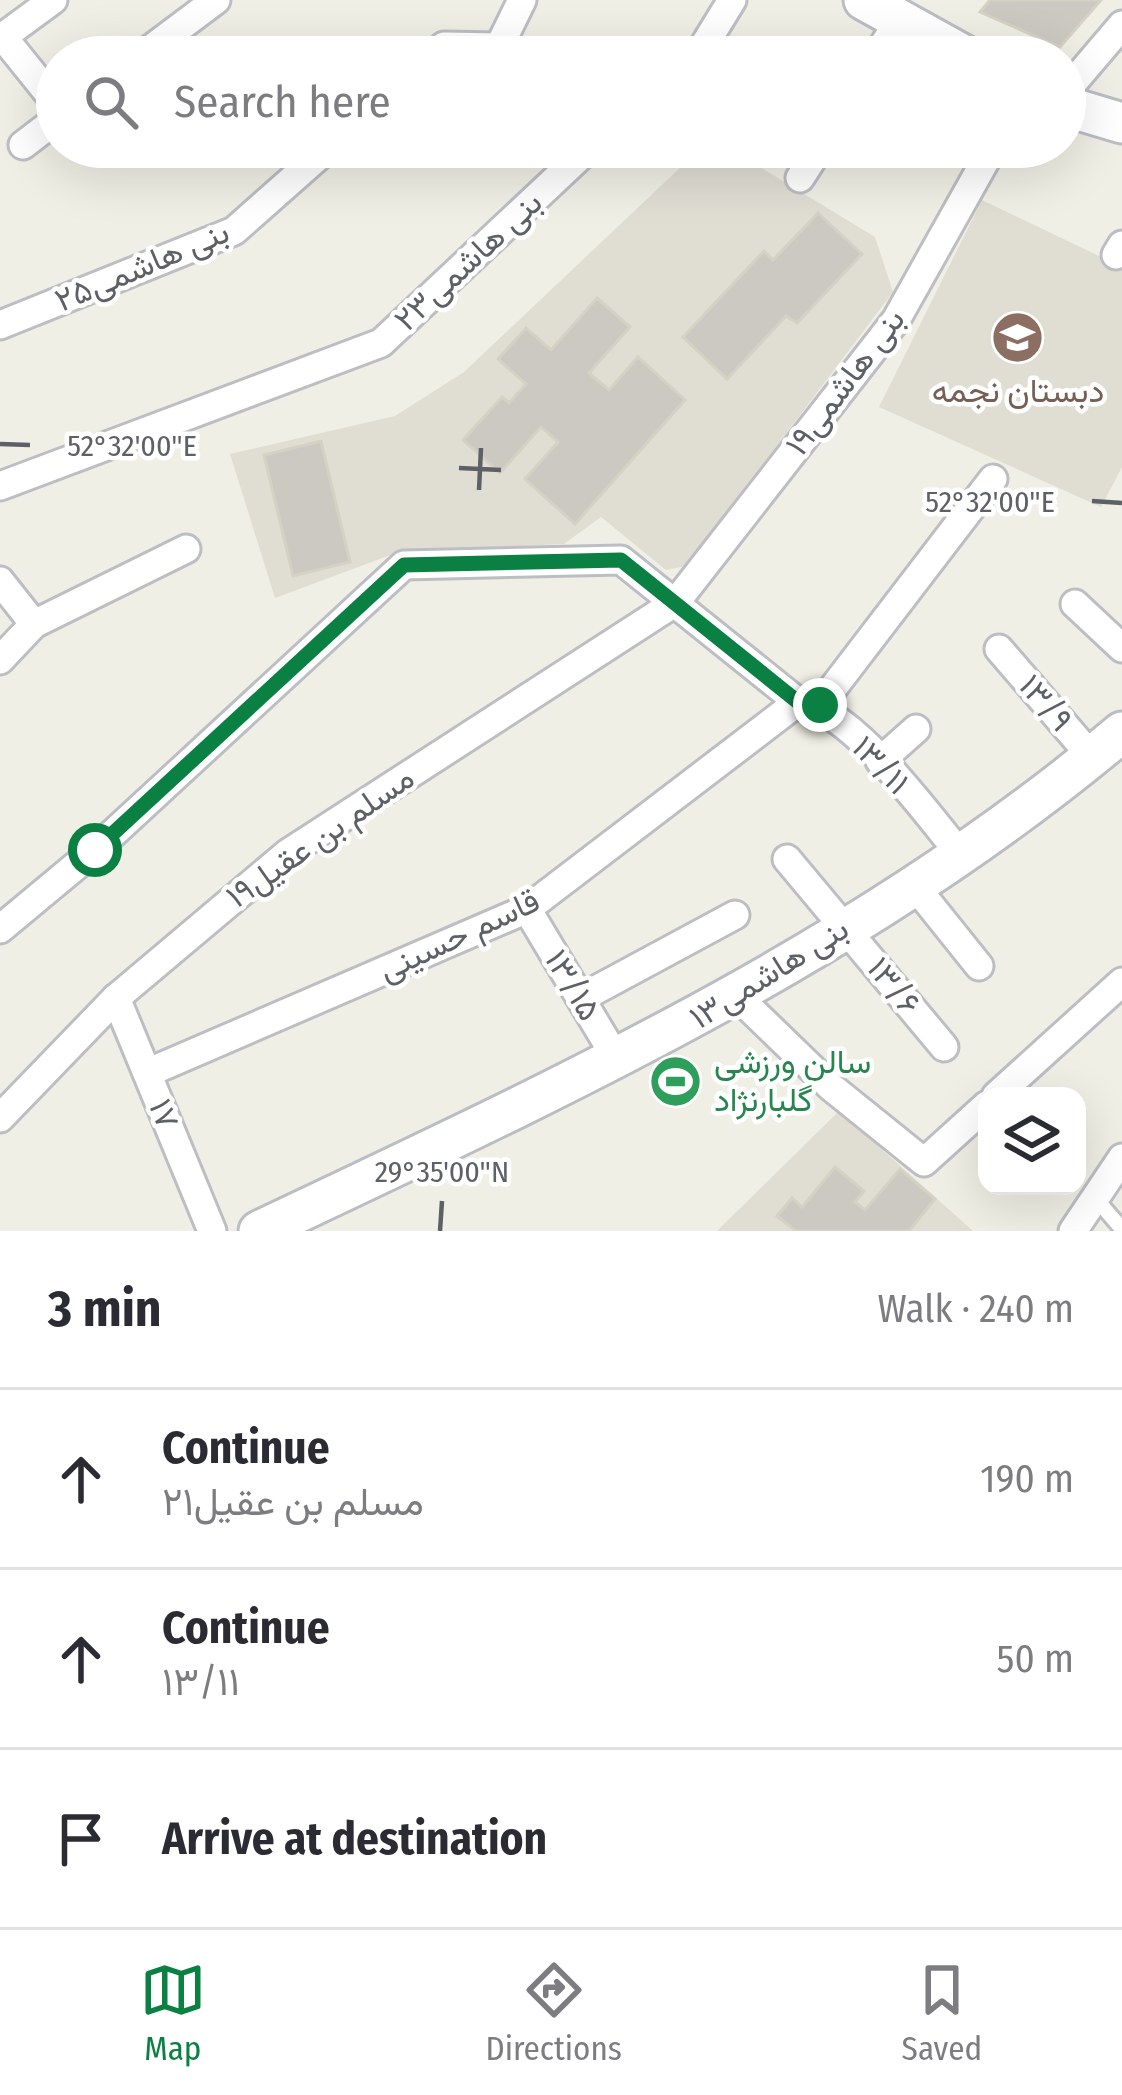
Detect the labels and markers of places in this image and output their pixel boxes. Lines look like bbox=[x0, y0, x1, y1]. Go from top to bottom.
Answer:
school or university icon: دبستان نجمه bbox=[990, 309, 1046, 365]
place label: دبستان نجمه bbox=[932, 371, 1104, 411]
place label: سالن ورزشی گلبارنژاد bbox=[714, 1042, 871, 1120]
sports icon: سالن ورزشی گلبارنژاد bbox=[647, 1053, 703, 1109]

